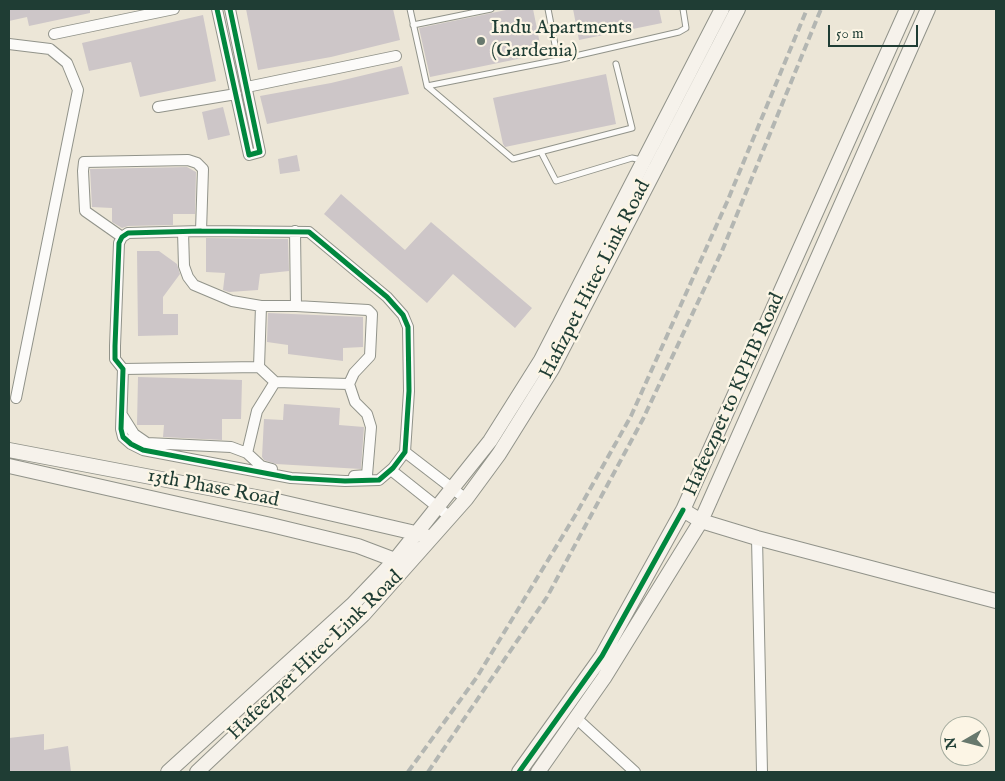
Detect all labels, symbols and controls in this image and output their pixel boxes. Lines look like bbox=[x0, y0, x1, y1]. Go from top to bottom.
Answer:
scale bar bbox=[830, 15, 920, 47]
place label: Indu Apartments (Gardenia) bbox=[491, 17, 632, 64]
text: 50 m bbox=[836, 24, 864, 43]
marker: Indu Apartments (Gardenia) bbox=[475, 35, 487, 47]
street label: Hafizpet Hitec Link Road bbox=[535, 177, 657, 383]
street label: Hafeezpet to KPHB Road bbox=[679, 290, 791, 500]
street label: 13th Phase Road bbox=[145, 464, 281, 514]
street label: Hafeezpet Hitec Link Road bbox=[224, 566, 408, 746]
north arrow bbox=[940, 716, 990, 766]
text: N bbox=[941, 736, 961, 750]

